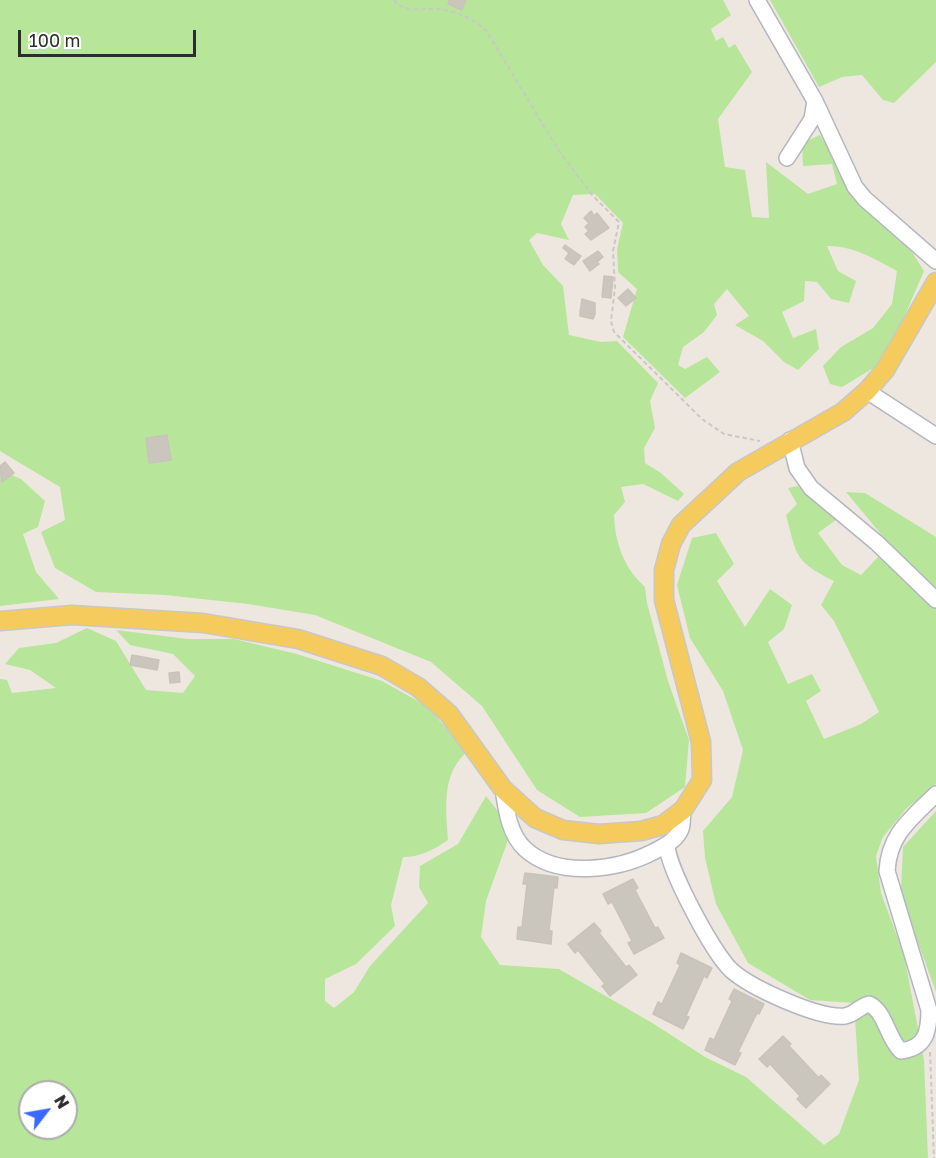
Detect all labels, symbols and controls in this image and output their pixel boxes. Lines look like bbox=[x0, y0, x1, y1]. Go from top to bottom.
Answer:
scale bar bbox=[21, 18, 200, 56]
text: 100 m bbox=[29, 29, 80, 51]
north arrow bbox=[18, 1080, 78, 1140]
text: N bbox=[50, 1091, 73, 1112]

